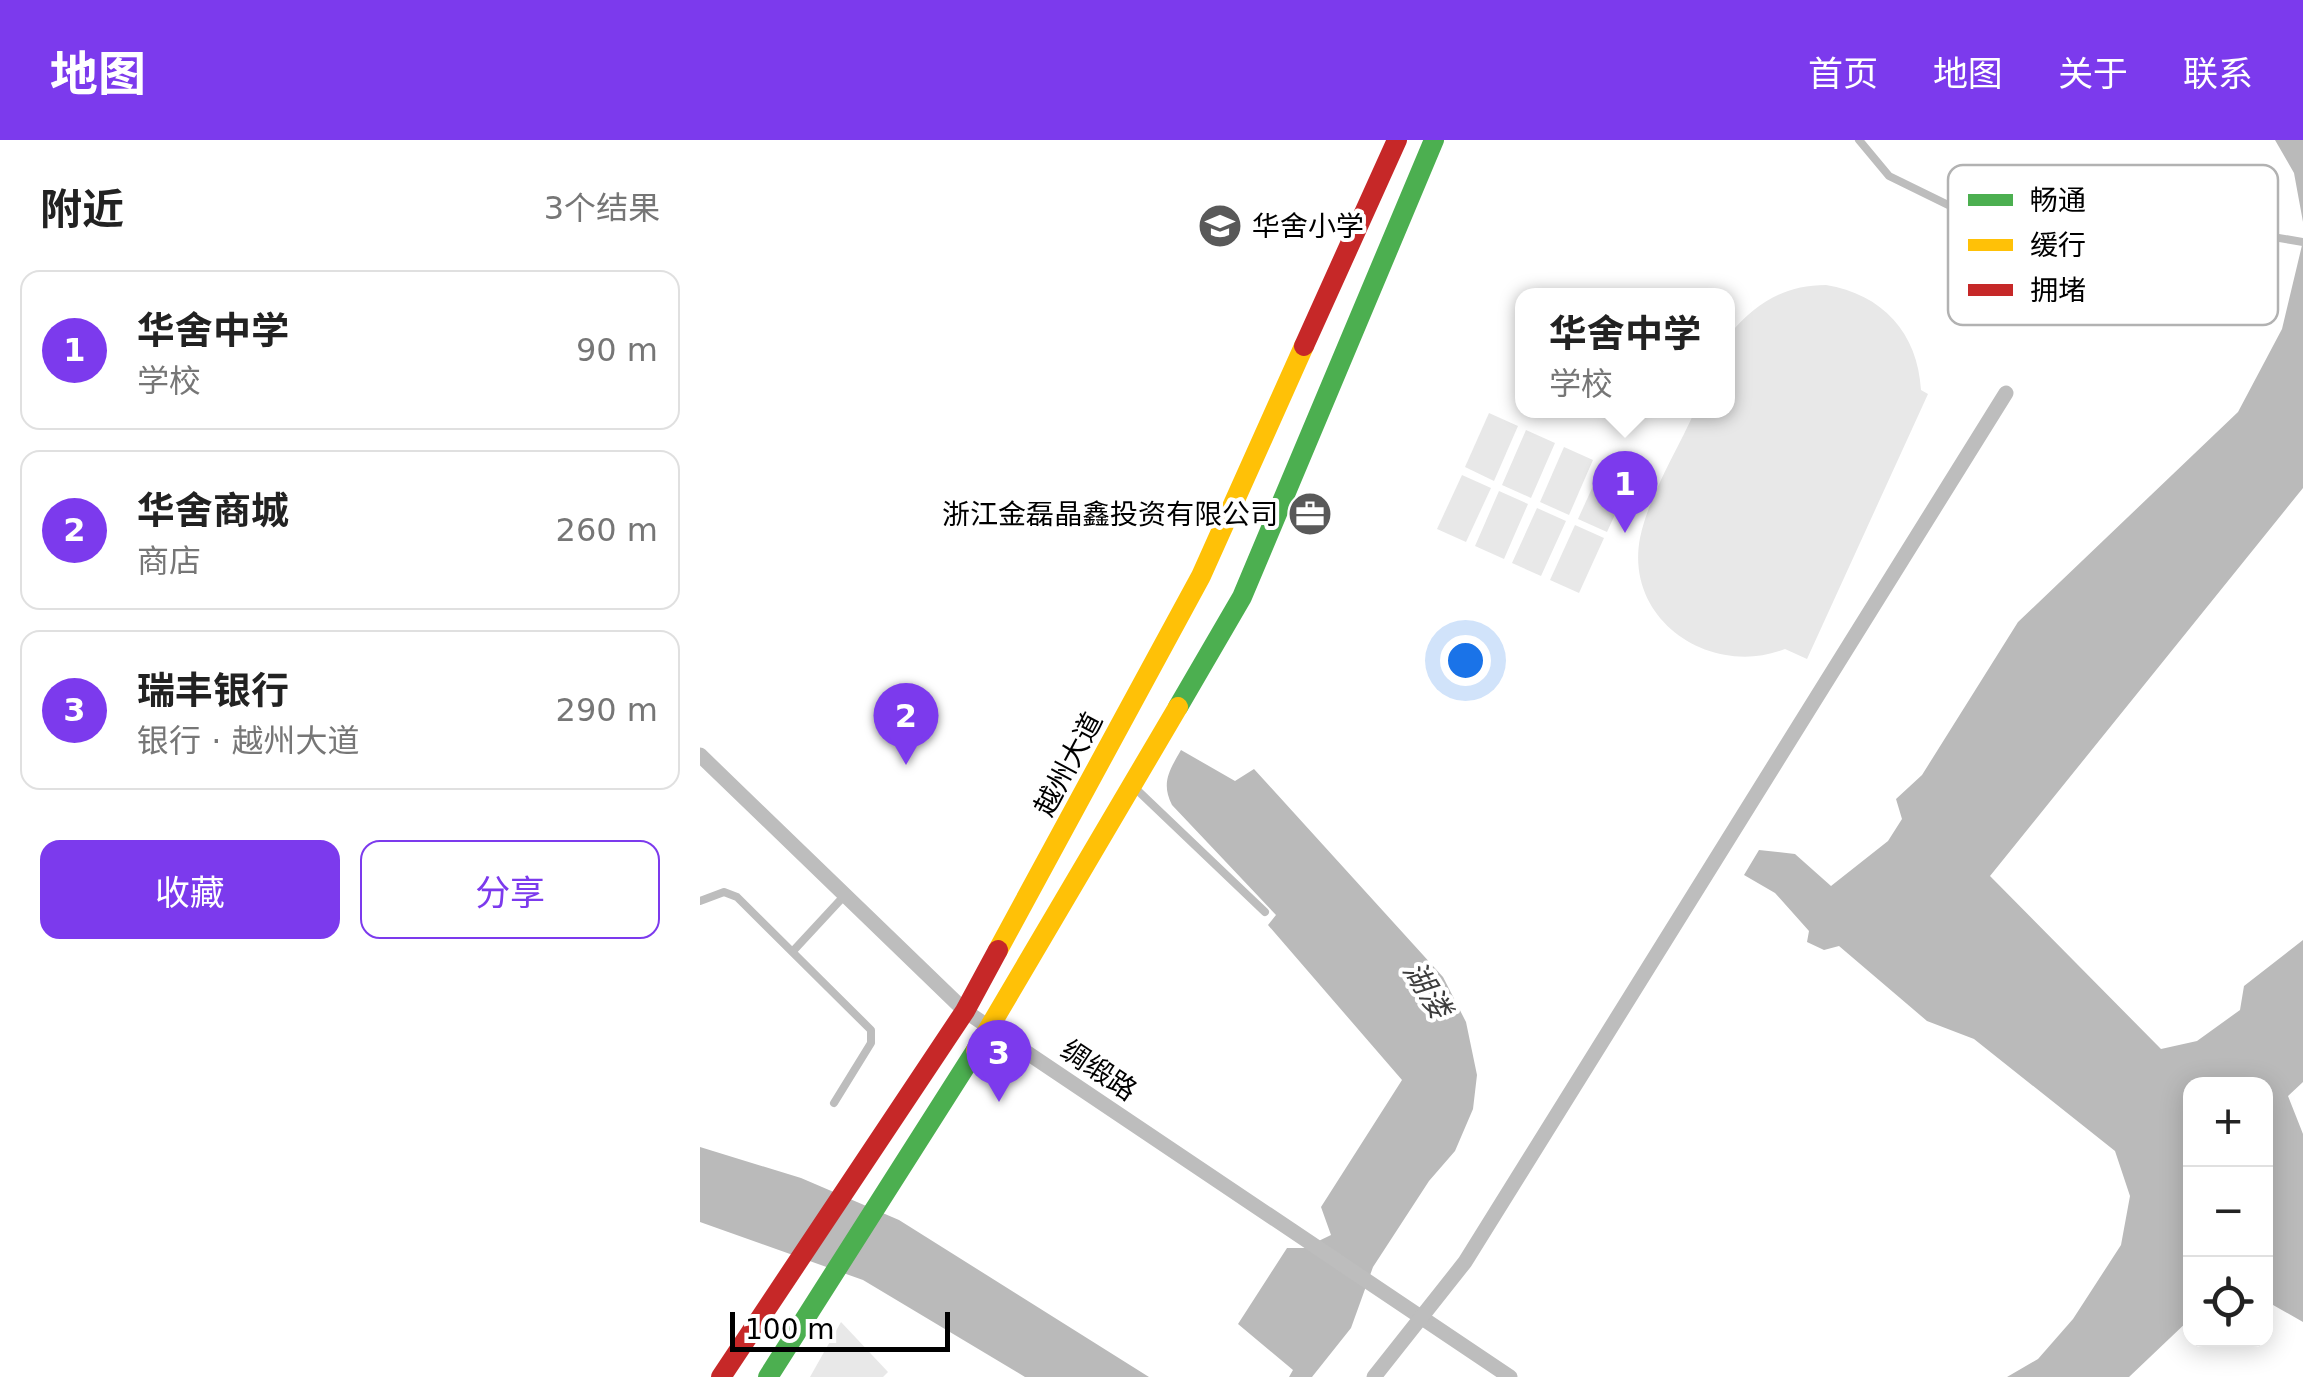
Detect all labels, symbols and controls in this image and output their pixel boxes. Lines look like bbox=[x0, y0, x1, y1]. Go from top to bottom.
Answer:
text: 地图 bbox=[50, 46, 146, 102]
text: 首页 bbox=[1808, 54, 1878, 94]
text: 地图 bbox=[1933, 54, 2003, 94]
text: 关于 bbox=[2058, 54, 2128, 94]
text: 联系 bbox=[2183, 54, 2253, 94]
legend bbox=[1948, 165, 2278, 325]
text: 畅通 bbox=[2030, 184, 2086, 217]
text: 附近 bbox=[40, 185, 124, 234]
text: 3个结果 bbox=[544, 189, 660, 227]
school or university icon: 华舍小学 bbox=[1197, 203, 1243, 249]
place label: 华舍小学 bbox=[1252, 210, 1364, 243]
text: 缓行 bbox=[2030, 229, 2086, 262]
text: 拥堵 bbox=[2030, 274, 2086, 307]
popup bbox=[1515, 288, 1735, 418]
text: 华舍中学 bbox=[137, 309, 289, 353]
text: 华舍中学 bbox=[1549, 312, 1701, 356]
text: 1 bbox=[63, 331, 86, 369]
text: 90 m bbox=[576, 331, 658, 369]
text: 学校 bbox=[137, 362, 201, 400]
text: 学校 bbox=[1549, 365, 1613, 403]
pin: 1 bbox=[1592, 450, 1658, 533]
text: 华舍商城 bbox=[137, 489, 289, 533]
office icon: 浙江金磊晶鑫投资有限公司 bbox=[1287, 491, 1333, 537]
place label: 浙江金磊晶鑫投资有限公司 bbox=[942, 498, 1278, 531]
text: 2 bbox=[63, 511, 86, 549]
text: 260 m bbox=[556, 511, 658, 549]
text: 商店 bbox=[137, 542, 201, 580]
your location bbox=[1440, 635, 1491, 686]
text: 瑞丰银行 bbox=[137, 669, 289, 713]
pin: 2 bbox=[874, 682, 938, 765]
text: 3 bbox=[63, 691, 86, 729]
text: 290 m bbox=[556, 691, 658, 729]
street label: 越州大道 bbox=[1028, 707, 1109, 821]
text: 银行 · 越州大道 bbox=[137, 722, 360, 760]
button: 收藏 bbox=[40, 840, 340, 939]
button: 分享 bbox=[360, 840, 660, 939]
water label: 湖溇 bbox=[1397, 955, 1460, 1027]
pin: 3 bbox=[966, 1020, 1032, 1102]
street label: 绸缎路 bbox=[1055, 1033, 1143, 1108]
map controls bbox=[2183, 1077, 2273, 1347]
button: + bbox=[2183, 1077, 2273, 1167]
button: − bbox=[2183, 1167, 2273, 1257]
button: locate bbox=[2183, 1257, 2273, 1347]
scale bar bbox=[730, 1307, 950, 1352]
text: 100 m bbox=[745, 1313, 835, 1346]

